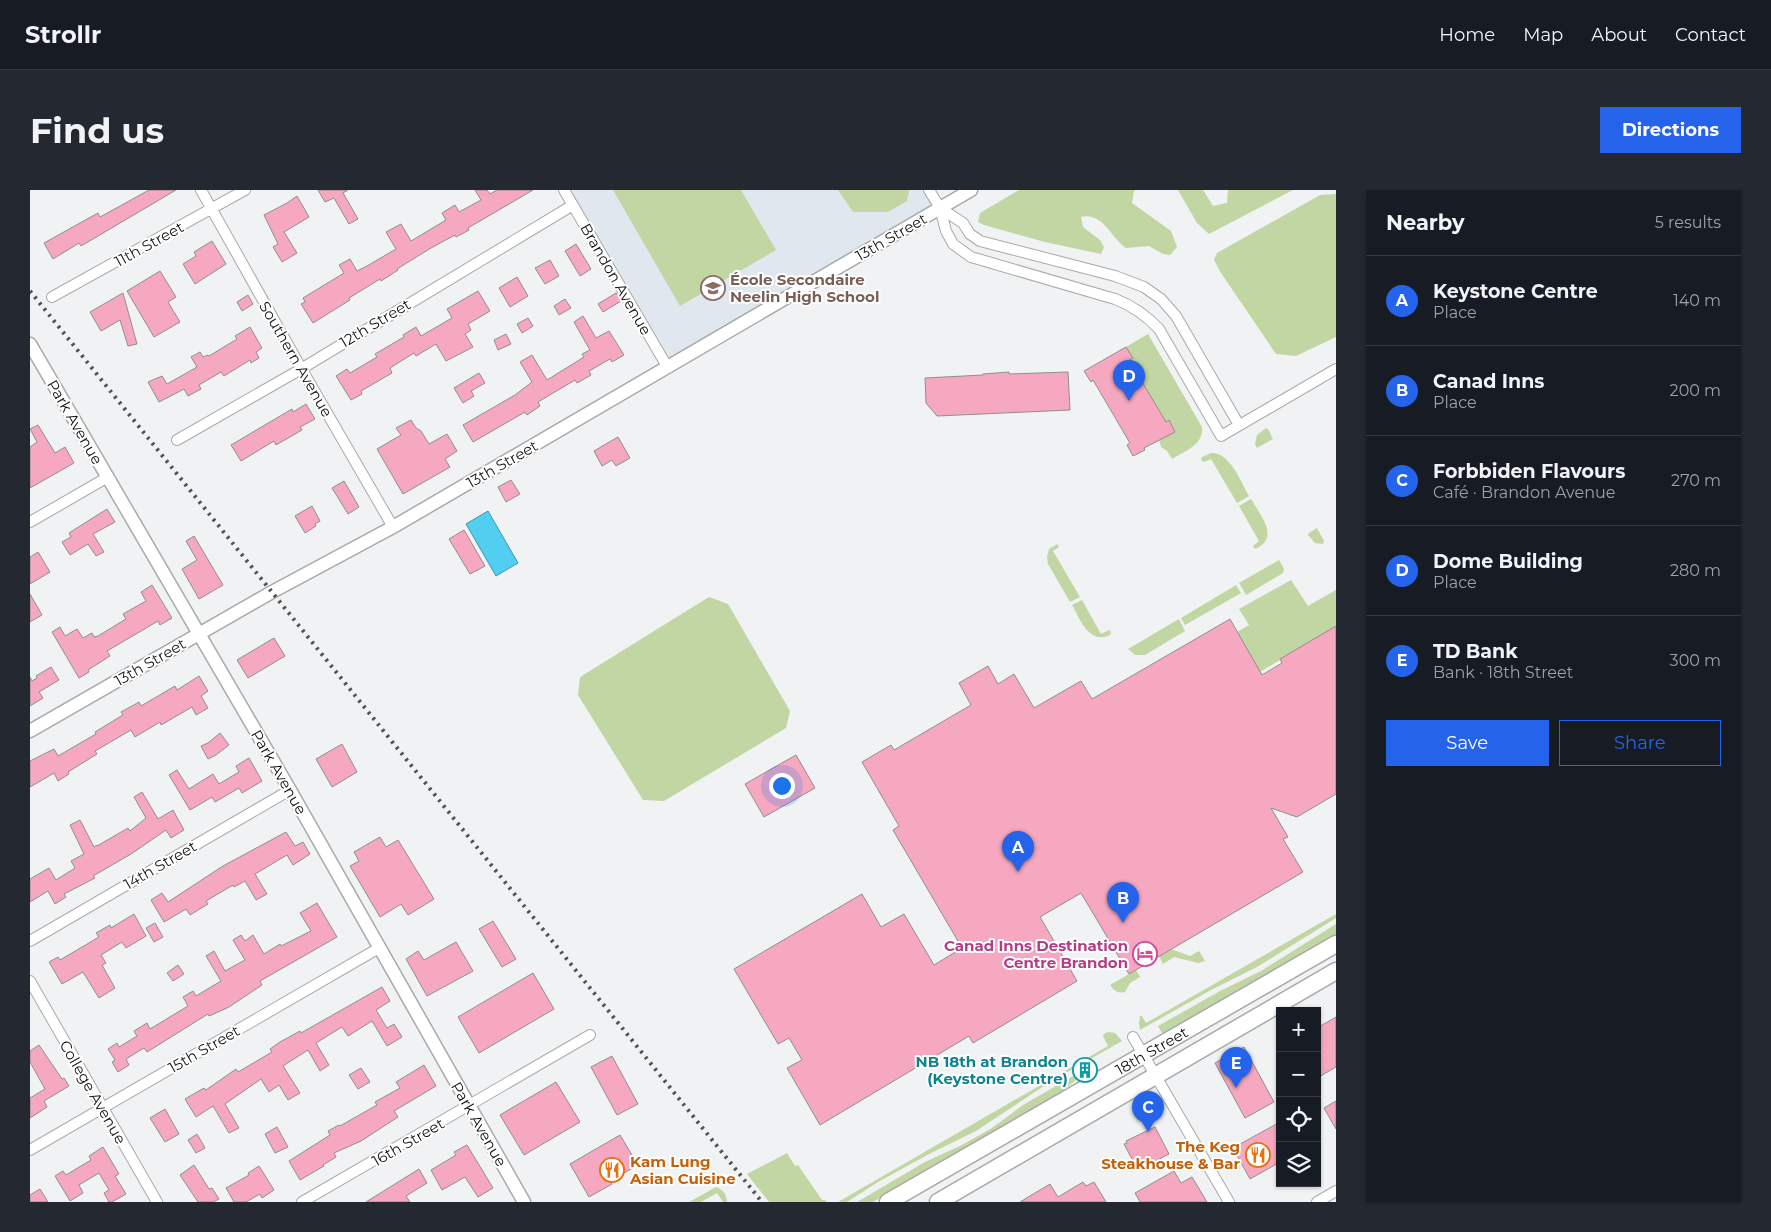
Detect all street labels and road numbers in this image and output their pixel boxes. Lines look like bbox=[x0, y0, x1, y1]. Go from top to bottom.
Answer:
street label: 13th Street bbox=[852, 209, 930, 265]
street label: 11th Street bbox=[111, 217, 187, 271]
street label: Brandon Avenue bbox=[576, 220, 656, 338]
street label: 12th Street bbox=[336, 294, 414, 352]
street label: Southern Avenue bbox=[255, 298, 337, 420]
street label: Park Avenue bbox=[43, 376, 107, 468]
street label: 13th Street bbox=[463, 436, 541, 492]
street label: 13th Street bbox=[111, 634, 189, 690]
street label: Park Avenue bbox=[247, 726, 311, 818]
street label: 14th Street bbox=[120, 837, 200, 893]
street label: 15th Street bbox=[165, 1021, 243, 1077]
street label: 18th Street bbox=[1112, 1022, 1191, 1079]
street label: College Avenue bbox=[56, 1037, 130, 1147]
street label: Park Avenue bbox=[447, 1078, 511, 1170]
street label: 16th Street bbox=[369, 1114, 447, 1170]

